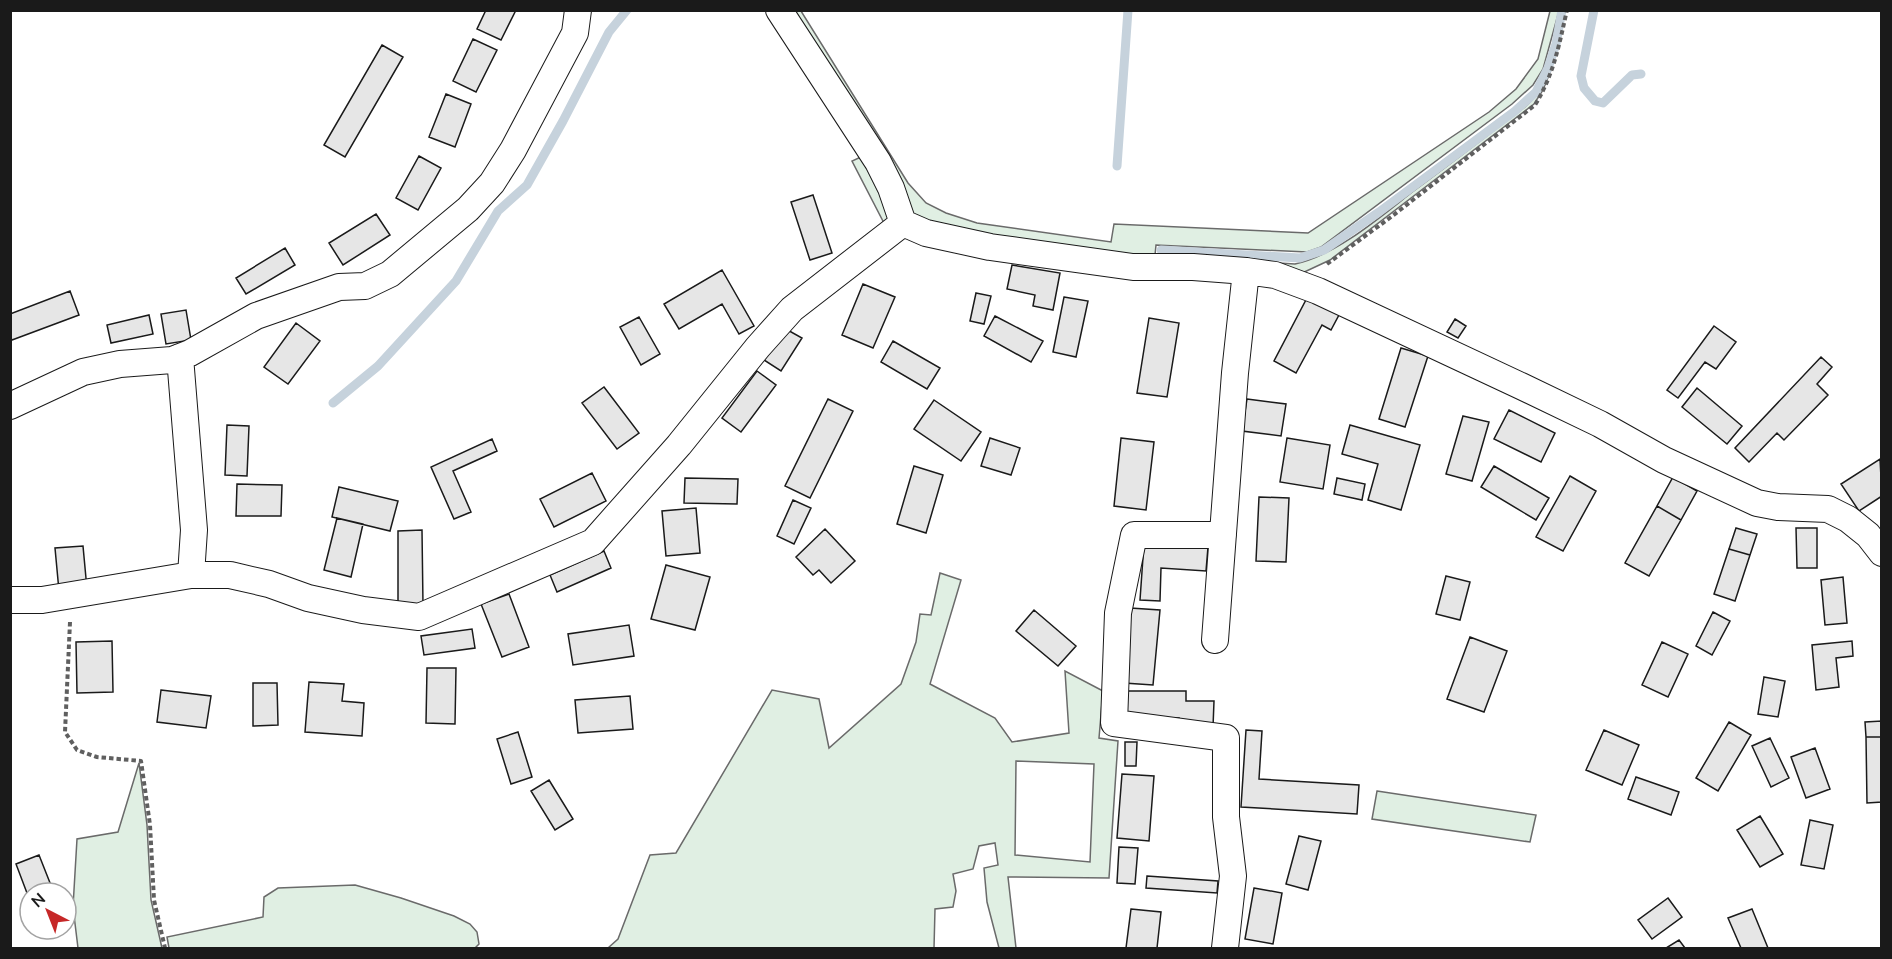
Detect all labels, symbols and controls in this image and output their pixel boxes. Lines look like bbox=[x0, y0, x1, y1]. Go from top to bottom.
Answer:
north arrow bbox=[18, 881, 78, 941]
text: N bbox=[27, 888, 49, 911]

